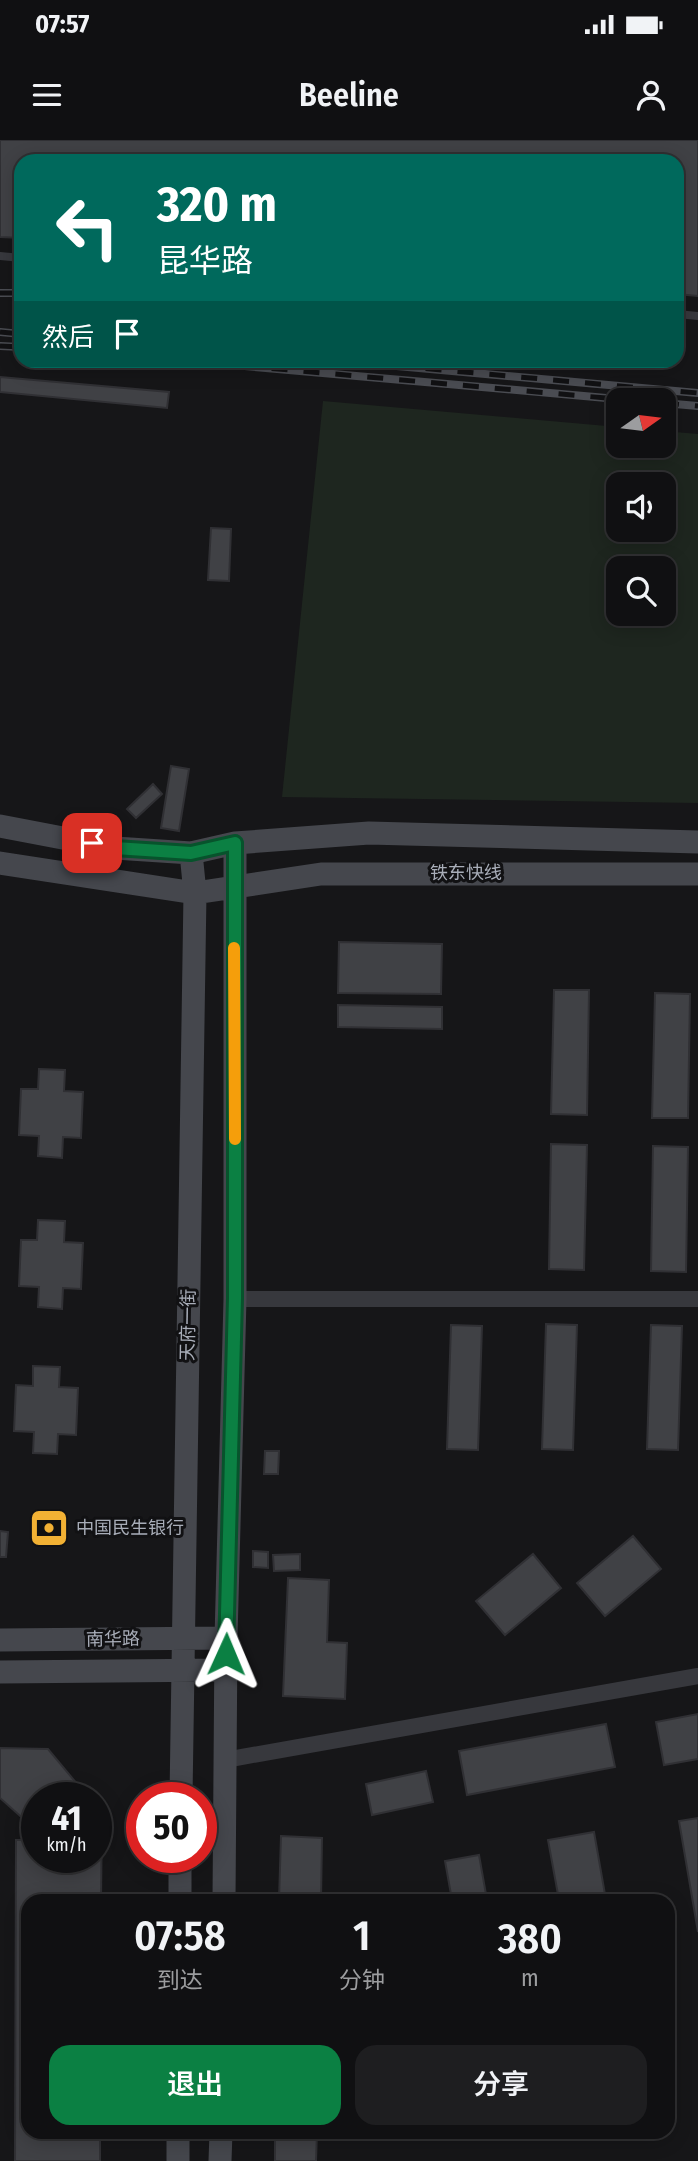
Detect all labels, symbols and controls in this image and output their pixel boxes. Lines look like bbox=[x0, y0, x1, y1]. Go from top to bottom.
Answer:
text: 07:57 bbox=[35, 9, 89, 40]
icon: menu bbox=[28, 76, 66, 114]
text: Beeline bbox=[299, 76, 399, 114]
icon: person bbox=[632, 76, 670, 114]
text: 320 m bbox=[157, 175, 277, 234]
icon: left bbox=[42, 182, 133, 273]
text: 昆华路 bbox=[157, 242, 253, 280]
icon: arrive bbox=[108, 315, 146, 353]
text: 然后 bbox=[42, 322, 94, 353]
north arrow bbox=[606, 388, 676, 458]
map controls bbox=[606, 388, 676, 626]
button: sound bbox=[606, 472, 676, 542]
button: search bbox=[606, 556, 676, 626]
pin bbox=[62, 813, 122, 873]
icon: arrive bbox=[73, 824, 111, 862]
street label: 铁东快线 bbox=[430, 862, 502, 884]
street label: 天府一街 bbox=[176, 1289, 200, 1361]
bank icon: 中国民生银行 bbox=[28, 1507, 70, 1549]
place label: 中国民生银行 bbox=[76, 1517, 184, 1539]
position arrow bbox=[189, 1617, 263, 1691]
street label: 南华路 bbox=[86, 1628, 140, 1650]
speed limit sign: 50 bbox=[126, 1782, 217, 1873]
text: 41 bbox=[51, 1797, 82, 1839]
text: km/h bbox=[46, 1834, 87, 1856]
text: 07:58 bbox=[134, 1911, 226, 1961]
text: 1 bbox=[353, 1911, 370, 1961]
text: 380 bbox=[498, 1914, 562, 1964]
text: m bbox=[521, 1964, 539, 1992]
text: 到达 bbox=[157, 1966, 203, 1994]
text: 分钟 bbox=[339, 1966, 385, 1994]
button: 退出 bbox=[49, 2045, 341, 2125]
button: 分享 bbox=[355, 2045, 647, 2125]

